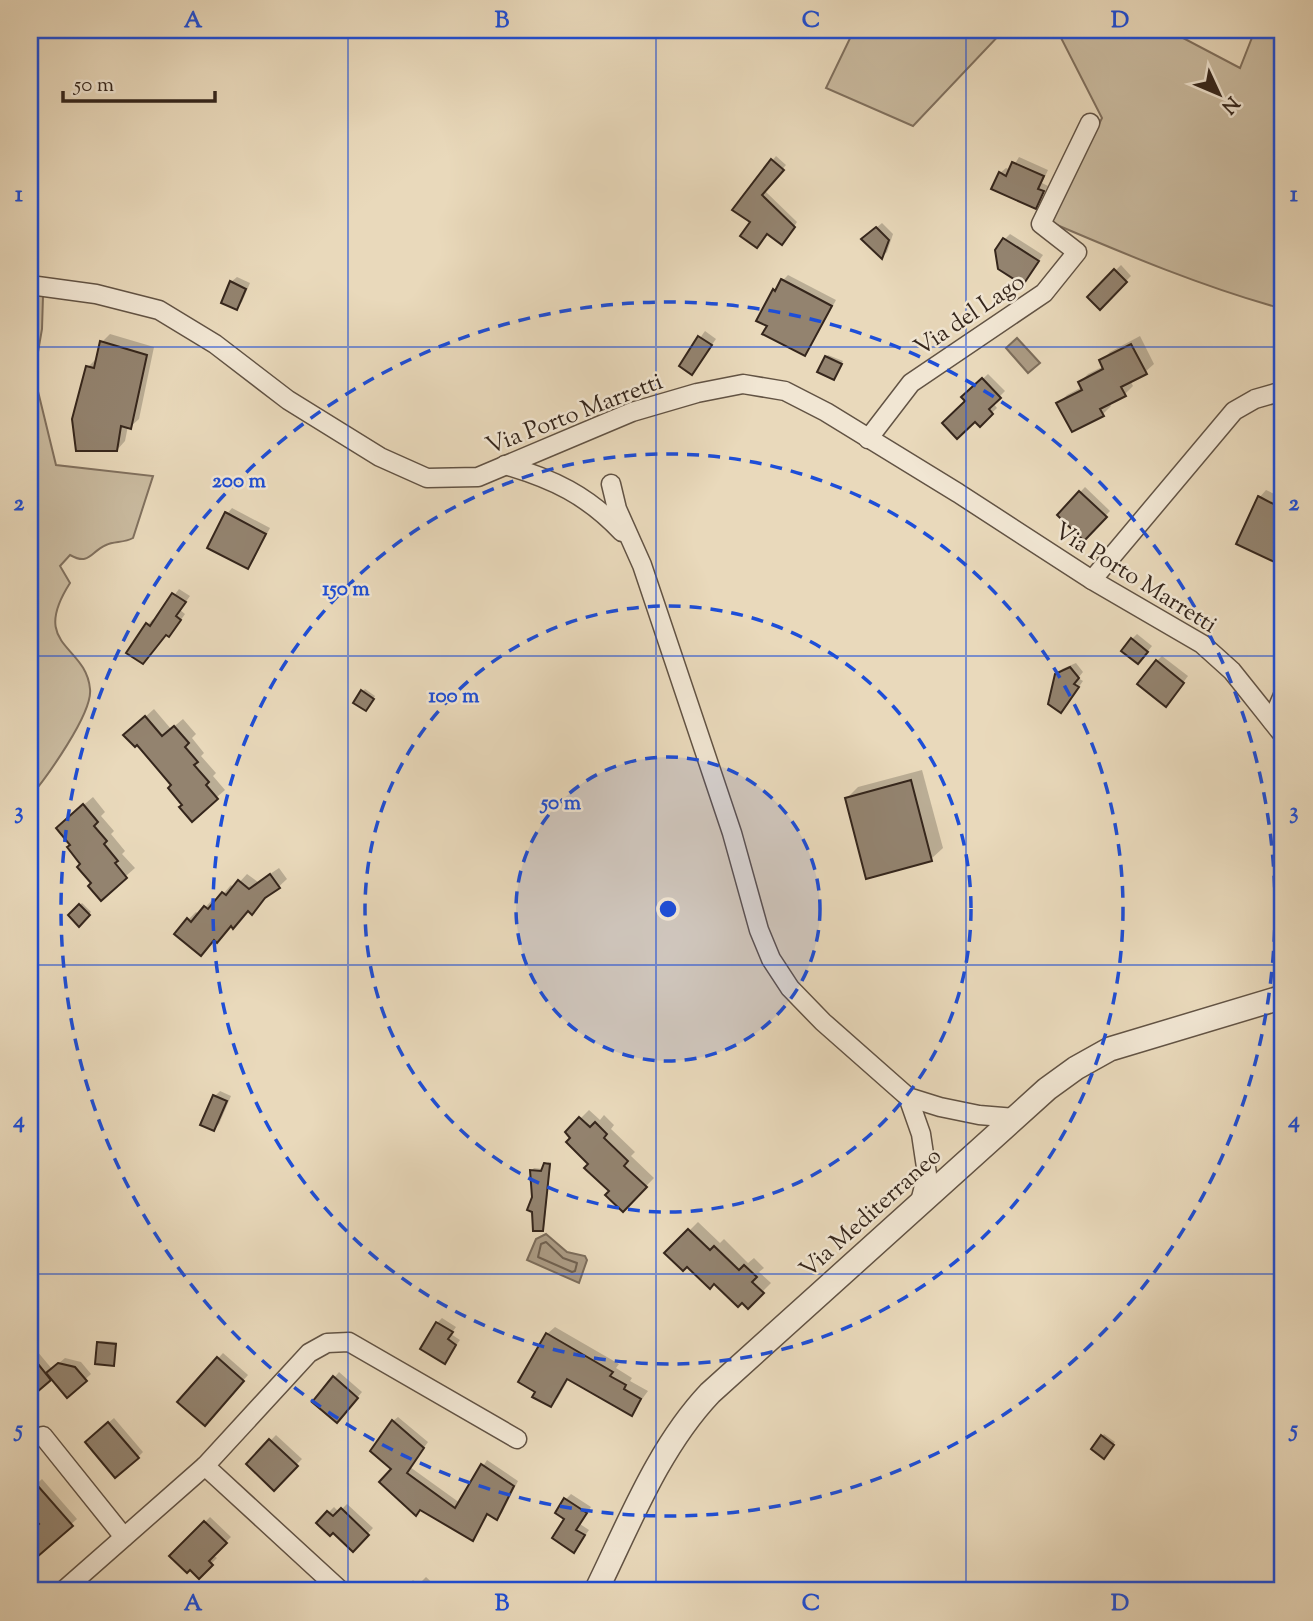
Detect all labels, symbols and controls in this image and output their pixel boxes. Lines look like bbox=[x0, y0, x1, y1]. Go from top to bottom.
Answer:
text: A bbox=[184, 5, 203, 38]
text: B bbox=[495, 5, 510, 38]
text: C bbox=[802, 5, 820, 38]
text: D bbox=[1111, 5, 1129, 38]
scale bar bbox=[63, 60, 215, 104]
north arrow bbox=[1184, 60, 1254, 130]
text: 50 m bbox=[73, 71, 114, 101]
text: N bbox=[1214, 89, 1244, 119]
text: 1 bbox=[15, 179, 23, 212]
text: 1 bbox=[1290, 179, 1298, 212]
street label: Via del Lago bbox=[908, 266, 1032, 365]
street label: Via Porto Marretti bbox=[481, 365, 668, 464]
text: 200 m bbox=[212, 467, 267, 497]
text: 2 bbox=[14, 488, 25, 521]
text: 2 bbox=[1289, 488, 1300, 521]
street label: Via Porto Marretti bbox=[1047, 515, 1223, 643]
text: 150 m bbox=[322, 575, 370, 605]
text: 100 m bbox=[429, 682, 480, 712]
text: 50 m bbox=[539, 789, 582, 819]
text: 3 bbox=[14, 796, 24, 829]
text: 3 bbox=[1289, 796, 1299, 829]
centre of rings bbox=[656, 897, 680, 921]
text: 4 bbox=[12, 1105, 25, 1138]
text: 4 bbox=[1287, 1105, 1300, 1138]
street label: Via Mediterraneo bbox=[793, 1140, 950, 1287]
text: 5 bbox=[13, 1414, 23, 1447]
text: 5 bbox=[1288, 1414, 1298, 1447]
text: A bbox=[184, 1588, 203, 1621]
text: B bbox=[495, 1588, 510, 1621]
text: C bbox=[802, 1588, 820, 1621]
text: D bbox=[1111, 1588, 1129, 1621]

